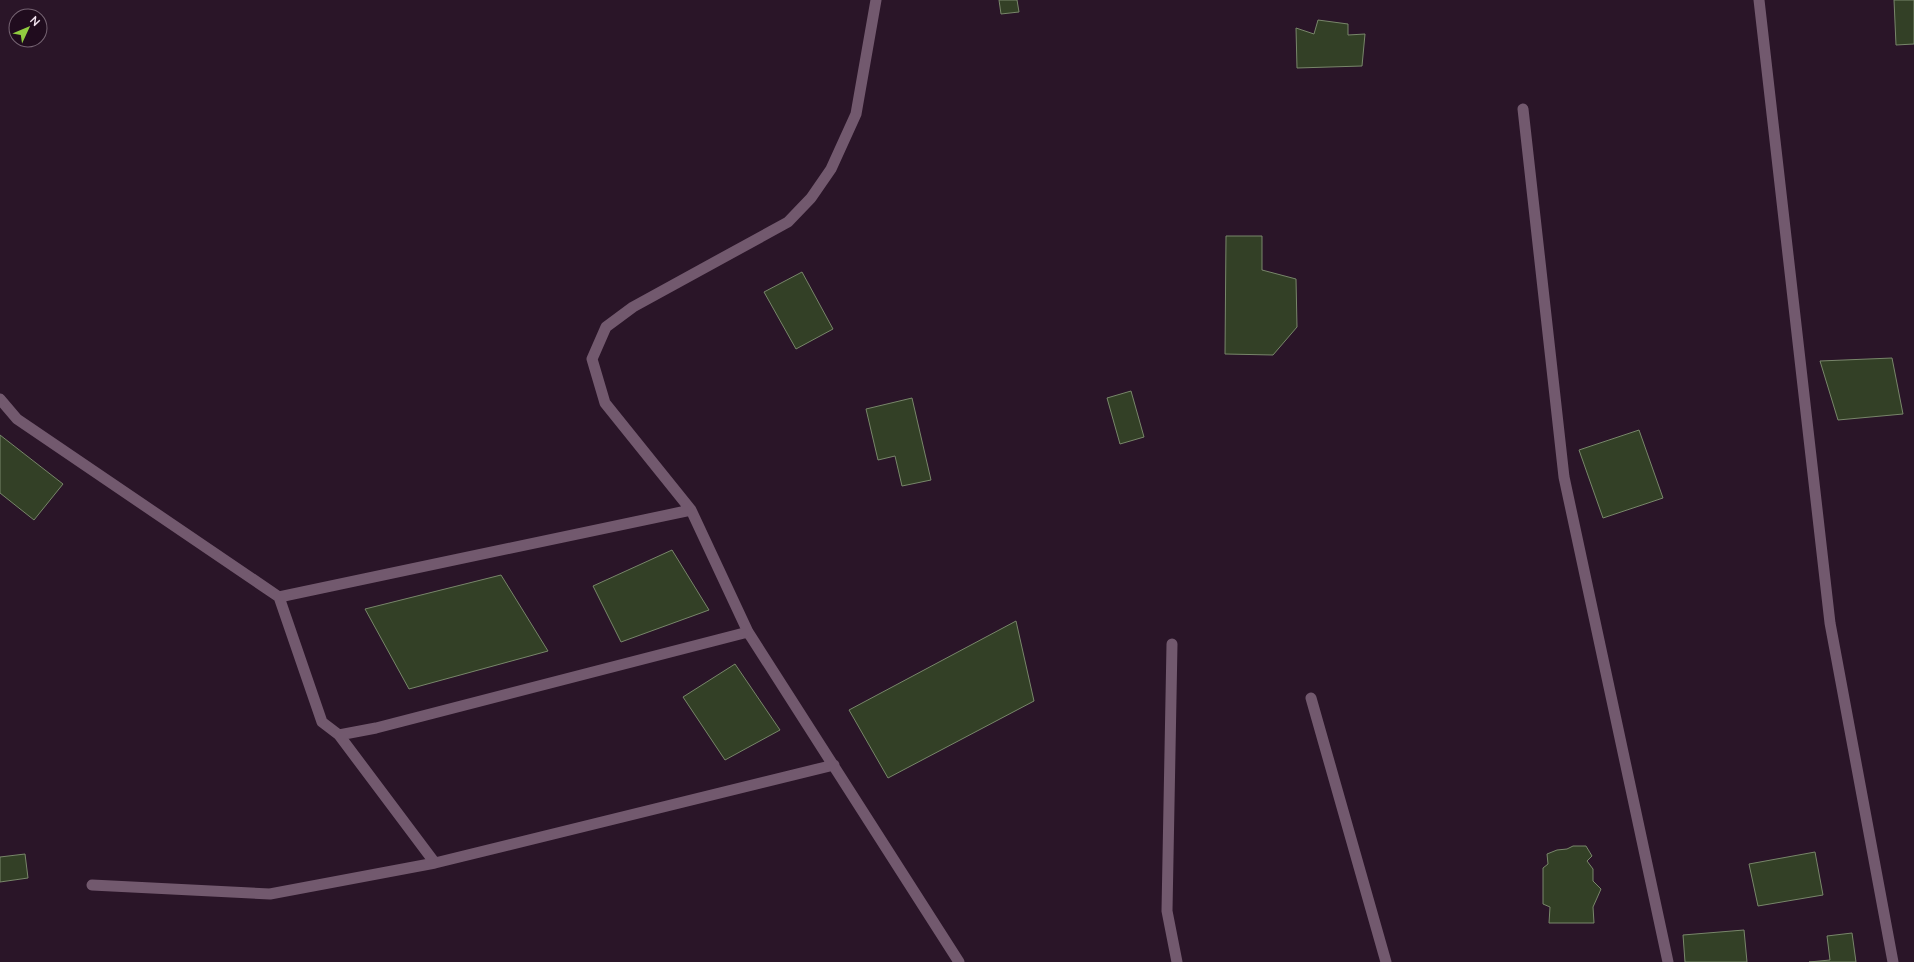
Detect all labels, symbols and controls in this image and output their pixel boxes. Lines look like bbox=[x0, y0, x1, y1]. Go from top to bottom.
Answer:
north arrow bbox=[8, 8, 48, 48]
text: N bbox=[28, 13, 43, 28]

